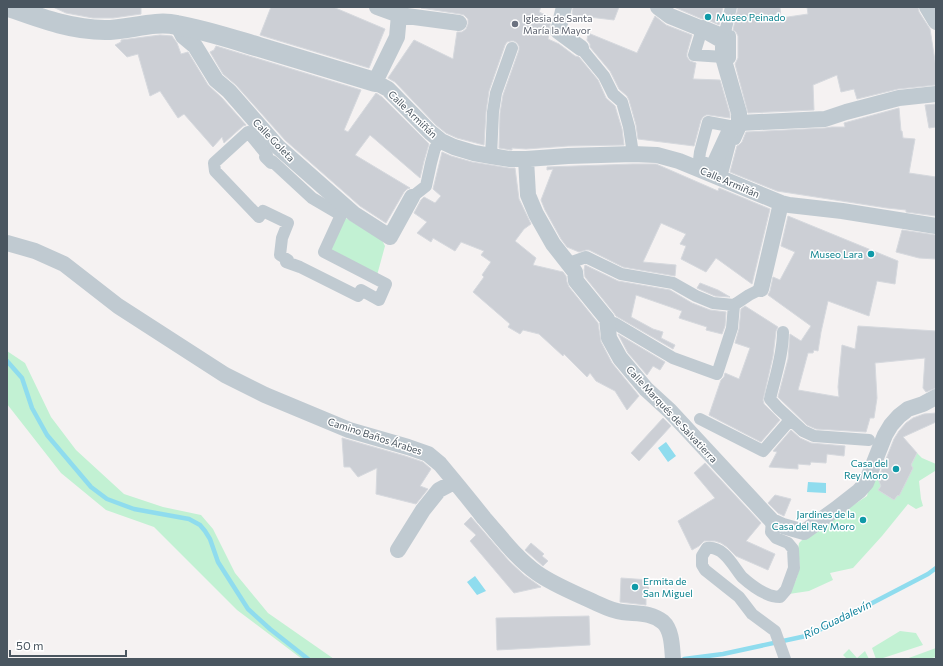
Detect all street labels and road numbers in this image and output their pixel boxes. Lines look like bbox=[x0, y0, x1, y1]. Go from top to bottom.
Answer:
street label: Calle Armiñán bbox=[386, 88, 440, 140]
street label: Calle Goleta bbox=[251, 116, 297, 164]
street label: Calle Armiñán bbox=[699, 164, 761, 200]
street label: Calle Marqués de Salvatierra bbox=[624, 363, 720, 465]
street label: Camino Baños Árabes bbox=[326, 415, 424, 457]

